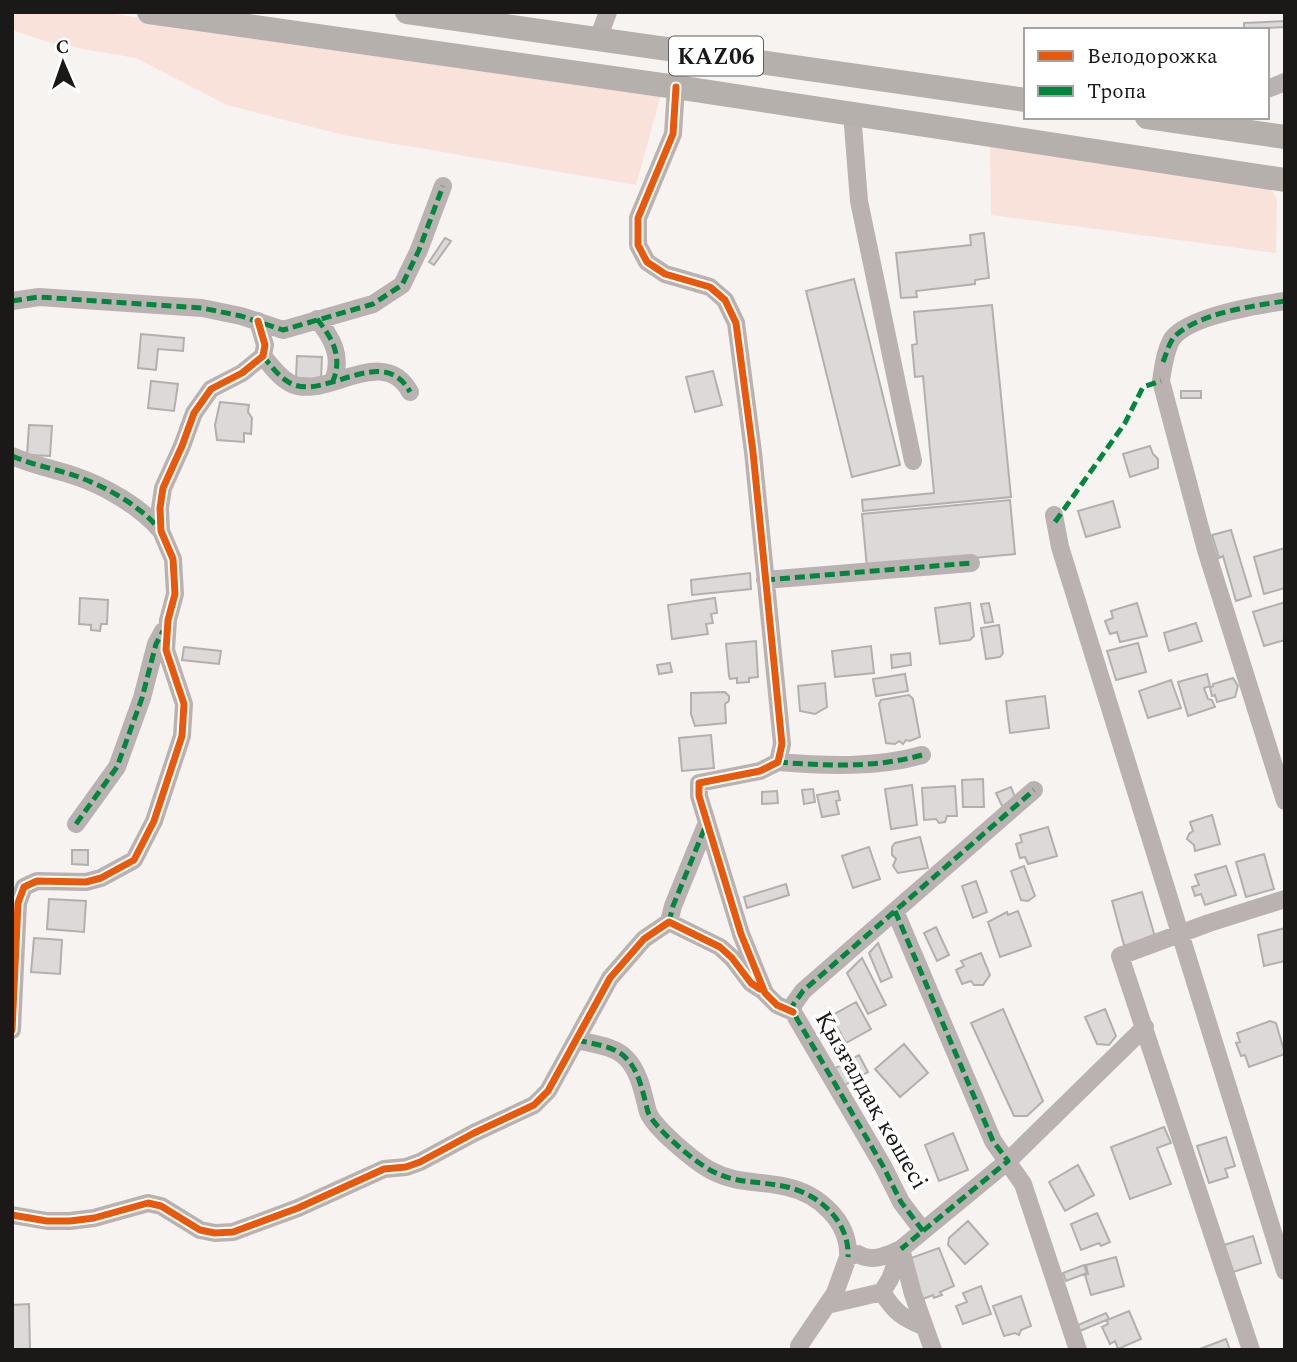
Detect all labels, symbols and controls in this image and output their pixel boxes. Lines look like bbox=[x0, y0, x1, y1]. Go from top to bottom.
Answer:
north arrow bbox=[28, 28, 98, 98]
legend bbox=[1024, 28, 1269, 119]
text: С bbox=[55, 33, 70, 62]
road number: KАZ06 bbox=[669, 36, 763, 76]
text: Велодорожка bbox=[1087, 41, 1218, 73]
text: Тропа bbox=[1087, 76, 1147, 108]
street label: Қызғалдақ көшесі bbox=[805, 1004, 937, 1197]

